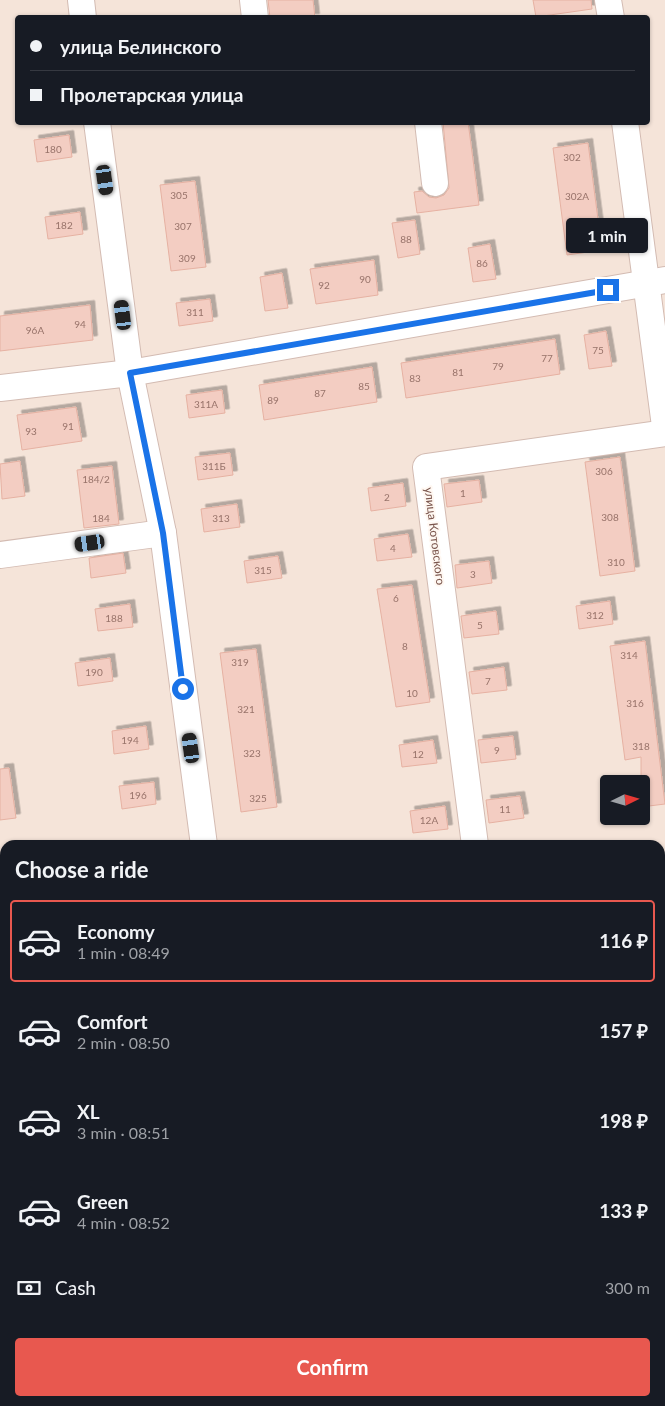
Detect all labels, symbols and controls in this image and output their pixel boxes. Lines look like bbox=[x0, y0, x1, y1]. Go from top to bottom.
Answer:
text: улица Белинского bbox=[60, 35, 222, 58]
text: Пролетарская улица bbox=[60, 83, 243, 106]
house number: 180 bbox=[44, 143, 62, 155]
house number: 302 bbox=[563, 151, 581, 163]
car bbox=[95, 164, 114, 196]
house number: 305 bbox=[170, 189, 188, 201]
house number: 302А bbox=[565, 190, 589, 202]
callout: 1 min bbox=[567, 218, 649, 252]
house number: 182 bbox=[55, 219, 73, 231]
house number: 307 bbox=[174, 220, 192, 232]
text: 1 min bbox=[587, 226, 627, 245]
house number: 88 bbox=[400, 233, 412, 245]
house number: 309 bbox=[178, 252, 196, 264]
house number: 86 bbox=[476, 257, 488, 269]
house number: 90 bbox=[359, 273, 371, 285]
house number: 92 bbox=[318, 279, 330, 291]
route end bbox=[597, 279, 619, 301]
car bbox=[113, 299, 132, 331]
house number: 311 bbox=[186, 306, 204, 318]
house number: 94 bbox=[74, 318, 86, 330]
house number: 96А bbox=[26, 324, 44, 336]
house number: 75 bbox=[592, 344, 604, 356]
house number: 77 bbox=[541, 352, 553, 364]
house number: 79 bbox=[492, 360, 504, 372]
house number: 81 bbox=[452, 366, 464, 378]
house number: 83 bbox=[409, 372, 421, 384]
house number: 85 bbox=[358, 380, 370, 392]
house number: 87 bbox=[314, 387, 326, 399]
house number: 89 bbox=[267, 394, 279, 406]
house number: 311А bbox=[194, 398, 218, 410]
house number: 91 bbox=[62, 420, 74, 432]
house number: 93 bbox=[25, 425, 37, 437]
house number: 311Б bbox=[202, 460, 226, 472]
house number: 306 bbox=[595, 465, 613, 477]
house number: 184/2 bbox=[82, 473, 110, 485]
street label: улица Котовского bbox=[422, 486, 448, 586]
house number: 1 bbox=[460, 487, 466, 499]
house number: 2 bbox=[384, 491, 390, 503]
house number: 308 bbox=[601, 511, 619, 523]
house number: 184 bbox=[92, 512, 110, 524]
house number: 313 bbox=[212, 512, 230, 524]
car bbox=[74, 533, 105, 553]
house number: 4 bbox=[390, 542, 396, 554]
house number: 310 bbox=[607, 556, 625, 568]
house number: 315 bbox=[254, 564, 272, 576]
house number: 3 bbox=[470, 568, 476, 580]
house number: 6 bbox=[393, 592, 399, 604]
house number: 312 bbox=[586, 609, 604, 621]
house number: 188 bbox=[105, 612, 123, 624]
house number: 5 bbox=[477, 619, 483, 631]
house number: 8 bbox=[402, 640, 408, 652]
house number: 314 bbox=[620, 649, 638, 661]
house number: 319 bbox=[231, 656, 249, 668]
house number: 190 bbox=[85, 666, 103, 678]
house number: 7 bbox=[485, 675, 491, 687]
route start bbox=[172, 678, 194, 700]
house number: 10 bbox=[406, 687, 418, 699]
house number: 316 bbox=[626, 697, 644, 709]
house number: 321 bbox=[237, 703, 255, 715]
car bbox=[181, 732, 200, 764]
house number: 194 bbox=[121, 734, 139, 746]
house number: 318 bbox=[632, 740, 650, 752]
house number: 9 bbox=[494, 744, 500, 756]
house number: 323 bbox=[243, 747, 261, 759]
house number: 12 bbox=[412, 748, 424, 760]
north arrow bbox=[600, 775, 650, 825]
map controls bbox=[600, 775, 650, 825]
house number: 196 bbox=[129, 789, 147, 801]
house number: 325 bbox=[249, 792, 267, 804]
house number: 11 bbox=[499, 803, 511, 815]
house number: 12А bbox=[420, 814, 438, 826]
text: Choose a ride bbox=[15, 856, 149, 883]
icon: car bbox=[17, 919, 62, 964]
text: Economy bbox=[77, 920, 155, 943]
text: 116 ₽ bbox=[599, 929, 648, 952]
text: 1 min · 08:49 bbox=[77, 943, 170, 962]
icon: car bbox=[17, 1009, 62, 1054]
text: Comfort bbox=[77, 1010, 148, 1033]
text: 157 ₽ bbox=[599, 1019, 648, 1042]
text: 2 min · 08:50 bbox=[77, 1033, 170, 1052]
icon: car bbox=[17, 1099, 62, 1144]
text: XL bbox=[77, 1100, 100, 1123]
text: 198 ₽ bbox=[599, 1109, 648, 1132]
text: 3 min · 08:51 bbox=[77, 1123, 170, 1142]
icon: car bbox=[17, 1189, 62, 1234]
text: Green bbox=[77, 1190, 128, 1213]
text: 133 ₽ bbox=[599, 1199, 648, 1222]
text: 4 min · 08:52 bbox=[77, 1213, 170, 1232]
icon: cash bbox=[15, 1274, 43, 1302]
text: Cash bbox=[55, 1276, 96, 1299]
text: 300 m bbox=[605, 1278, 650, 1297]
button: Confirm bbox=[15, 1338, 650, 1396]

